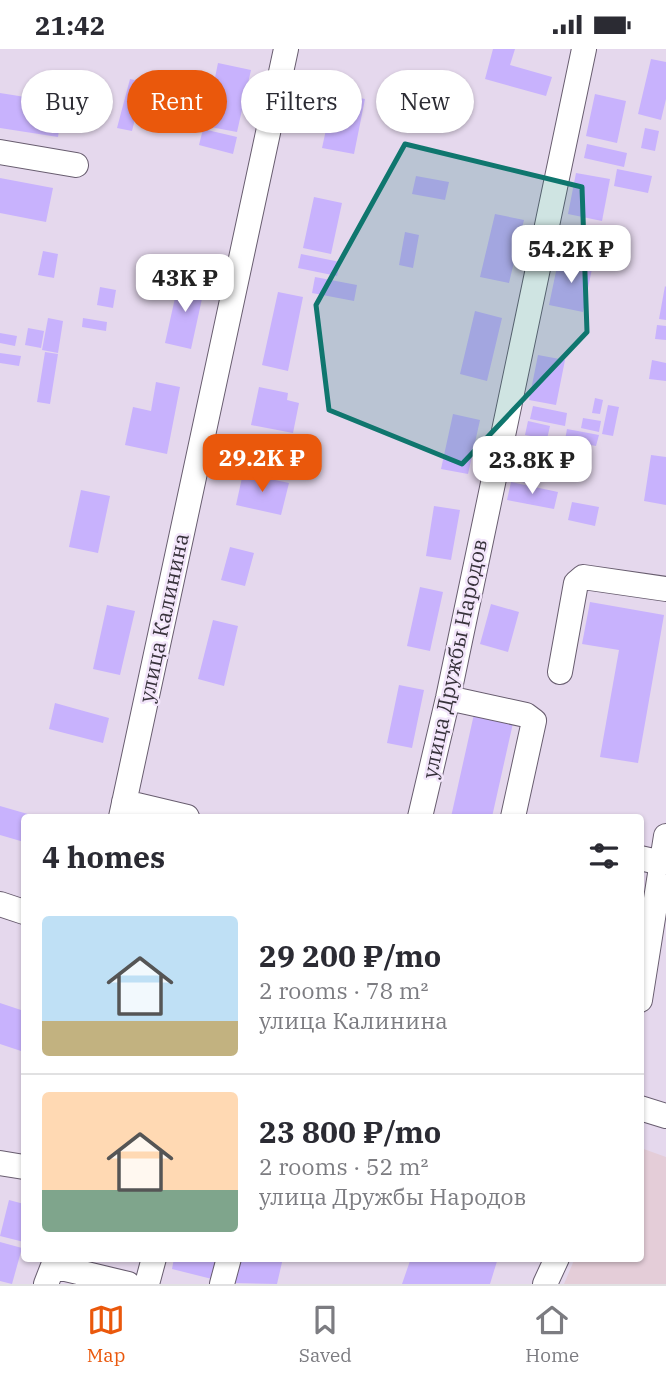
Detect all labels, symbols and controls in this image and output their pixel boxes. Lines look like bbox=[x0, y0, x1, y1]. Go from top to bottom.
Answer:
text: 21:42 bbox=[35, 8, 105, 42]
chip: Buy bbox=[21, 70, 113, 133]
chip: Rent bbox=[127, 70, 227, 133]
chip: Filters bbox=[241, 70, 362, 133]
chip: New bbox=[376, 70, 474, 133]
pin: 54.2K ₽ bbox=[506, 225, 636, 285]
text: 54.2K ₽ bbox=[528, 233, 614, 263]
pin: 43K ₽ bbox=[136, 254, 234, 314]
text: 43K ₽ bbox=[152, 262, 218, 292]
pin: 29.2K ₽ bbox=[197, 435, 327, 494]
pin: 23.8K ₽ bbox=[467, 437, 597, 496]
text: 29.2K ₽ bbox=[219, 442, 305, 472]
text: 23.8K ₽ bbox=[489, 444, 575, 474]
street label: улица Калинина bbox=[131, 531, 195, 705]
street label: улица Дружбы Народов bbox=[415, 536, 493, 781]
text: 4 homes bbox=[42, 837, 165, 876]
icon: filters bbox=[585, 837, 623, 875]
text: 29 200 ₽/mo bbox=[259, 936, 441, 975]
icon: home bbox=[98, 944, 182, 1028]
text: 2 rooms · 78 m² bbox=[259, 975, 429, 1005]
text: улица Калинина bbox=[259, 1005, 448, 1035]
text: 23 800 ₽/mo bbox=[259, 1112, 441, 1151]
icon: home bbox=[98, 1120, 182, 1204]
text: 2 rooms · 52 m² bbox=[259, 1151, 429, 1181]
text: улица Дружбы Народов bbox=[259, 1181, 526, 1211]
tab: Map bbox=[87, 1301, 125, 1367]
tab: Saved bbox=[299, 1301, 352, 1367]
tab: Home bbox=[525, 1301, 579, 1367]

